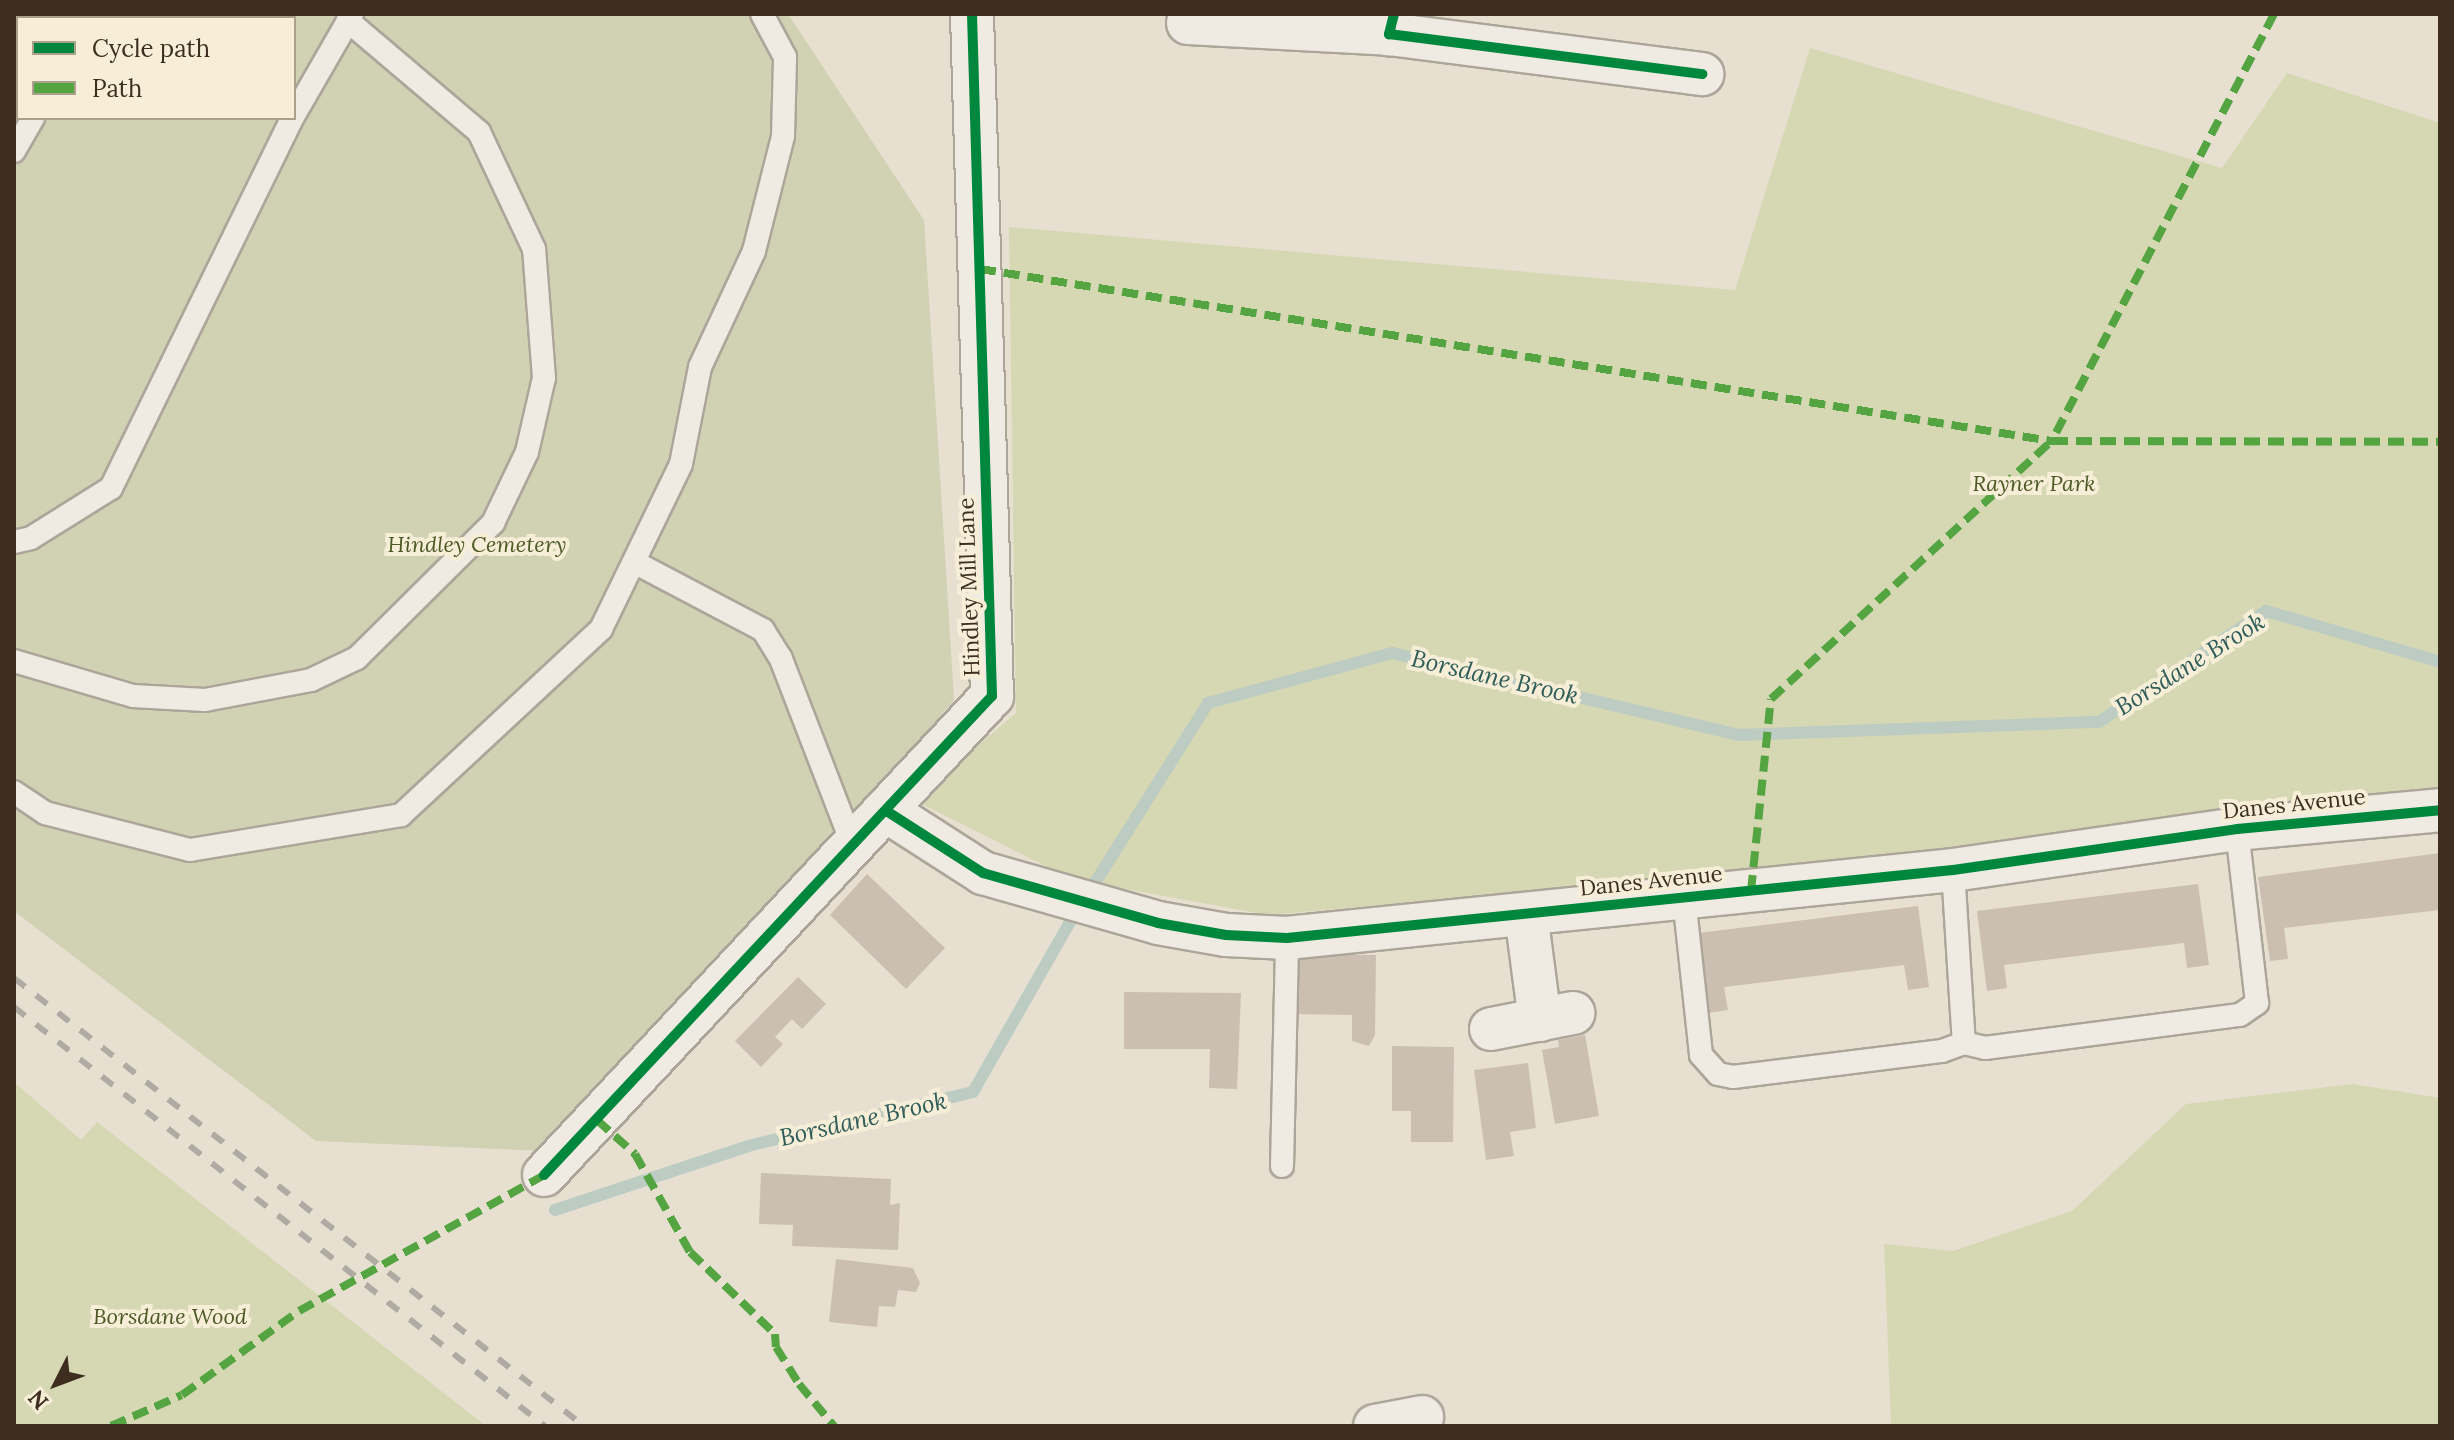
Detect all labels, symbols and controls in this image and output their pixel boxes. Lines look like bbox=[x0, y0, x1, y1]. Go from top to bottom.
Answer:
legend bbox=[16, 16, 296, 120]
text: Cycle path bbox=[92, 33, 210, 64]
text: Path bbox=[92, 73, 142, 104]
park label: Rayner Park bbox=[1972, 471, 2096, 497]
street label: Hindley Mill Lane bbox=[953, 497, 985, 677]
park label: Hindley Cemetery bbox=[388, 532, 566, 558]
water label: Borsdane Brook bbox=[2110, 607, 2270, 721]
water label: Borsdane Brook bbox=[1409, 644, 1581, 710]
street label: Danes Avenue bbox=[2221, 783, 2367, 825]
street label: Danes Avenue bbox=[1578, 860, 1724, 902]
water label: Borsdane Brook bbox=[777, 1086, 949, 1152]
park label: Borsdane Wood bbox=[93, 1304, 247, 1330]
north arrow bbox=[16, 1344, 96, 1424]
text: N bbox=[22, 1384, 54, 1416]

